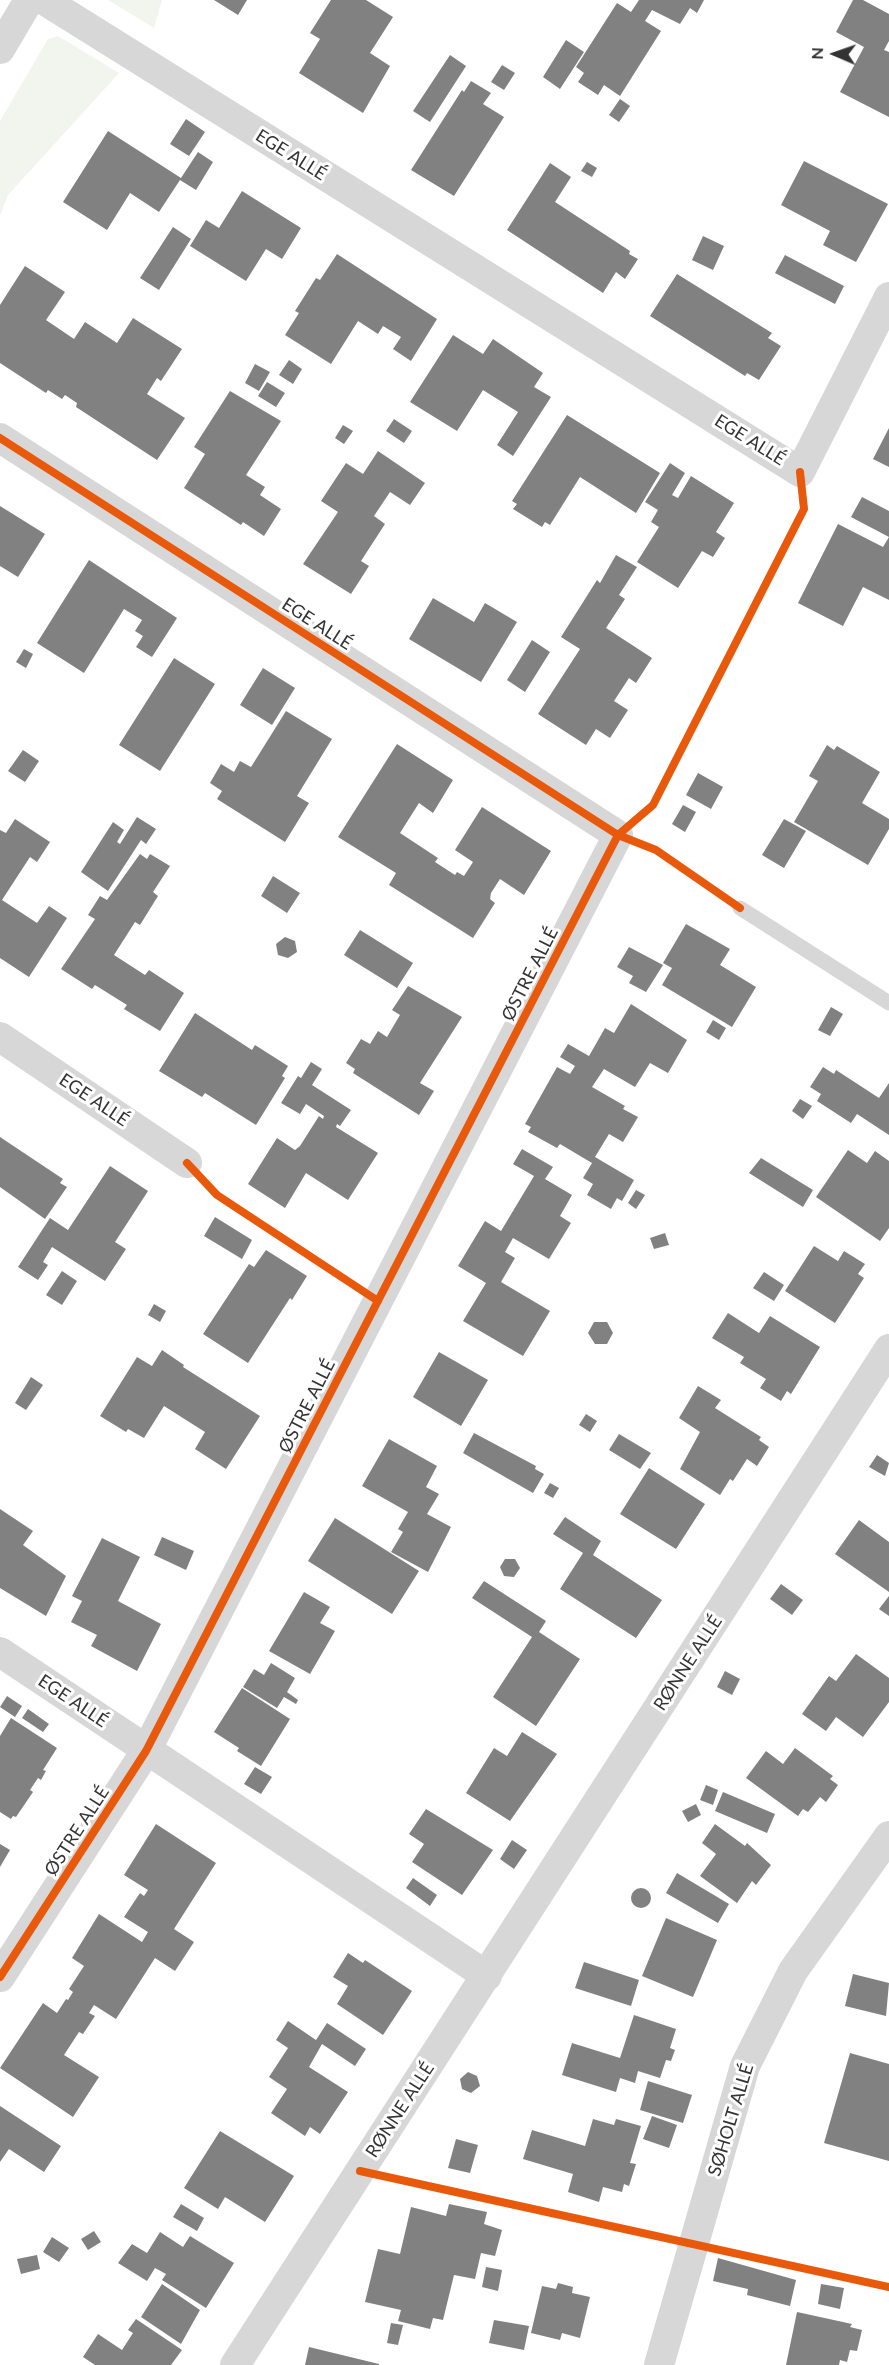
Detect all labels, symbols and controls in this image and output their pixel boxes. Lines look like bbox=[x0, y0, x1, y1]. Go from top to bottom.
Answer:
north arrow bbox=[805, 24, 865, 84]
text: N bbox=[807, 47, 826, 60]
street label: EGE ALLÉ bbox=[252, 125, 330, 185]
street label: EGE ALLÉ bbox=[711, 410, 789, 470]
street label: EGE ALLÉ bbox=[278, 593, 356, 655]
street label: ØSTRE ALLÉ bbox=[497, 924, 563, 1024]
street label: EGE ALLÉ bbox=[55, 1069, 133, 1131]
street label: ØSTRE ALLÉ bbox=[274, 1356, 340, 1456]
street label: RØNNE ALLÉ bbox=[649, 1611, 727, 1715]
street label: EGE ALLÉ bbox=[34, 1670, 112, 1732]
street label: ØSTRE ALLÉ bbox=[40, 1782, 114, 1880]
street label: RØNNE ALLÉ bbox=[361, 2058, 439, 2162]
street label: SØHOLT ALLÉ bbox=[704, 2061, 758, 2179]

